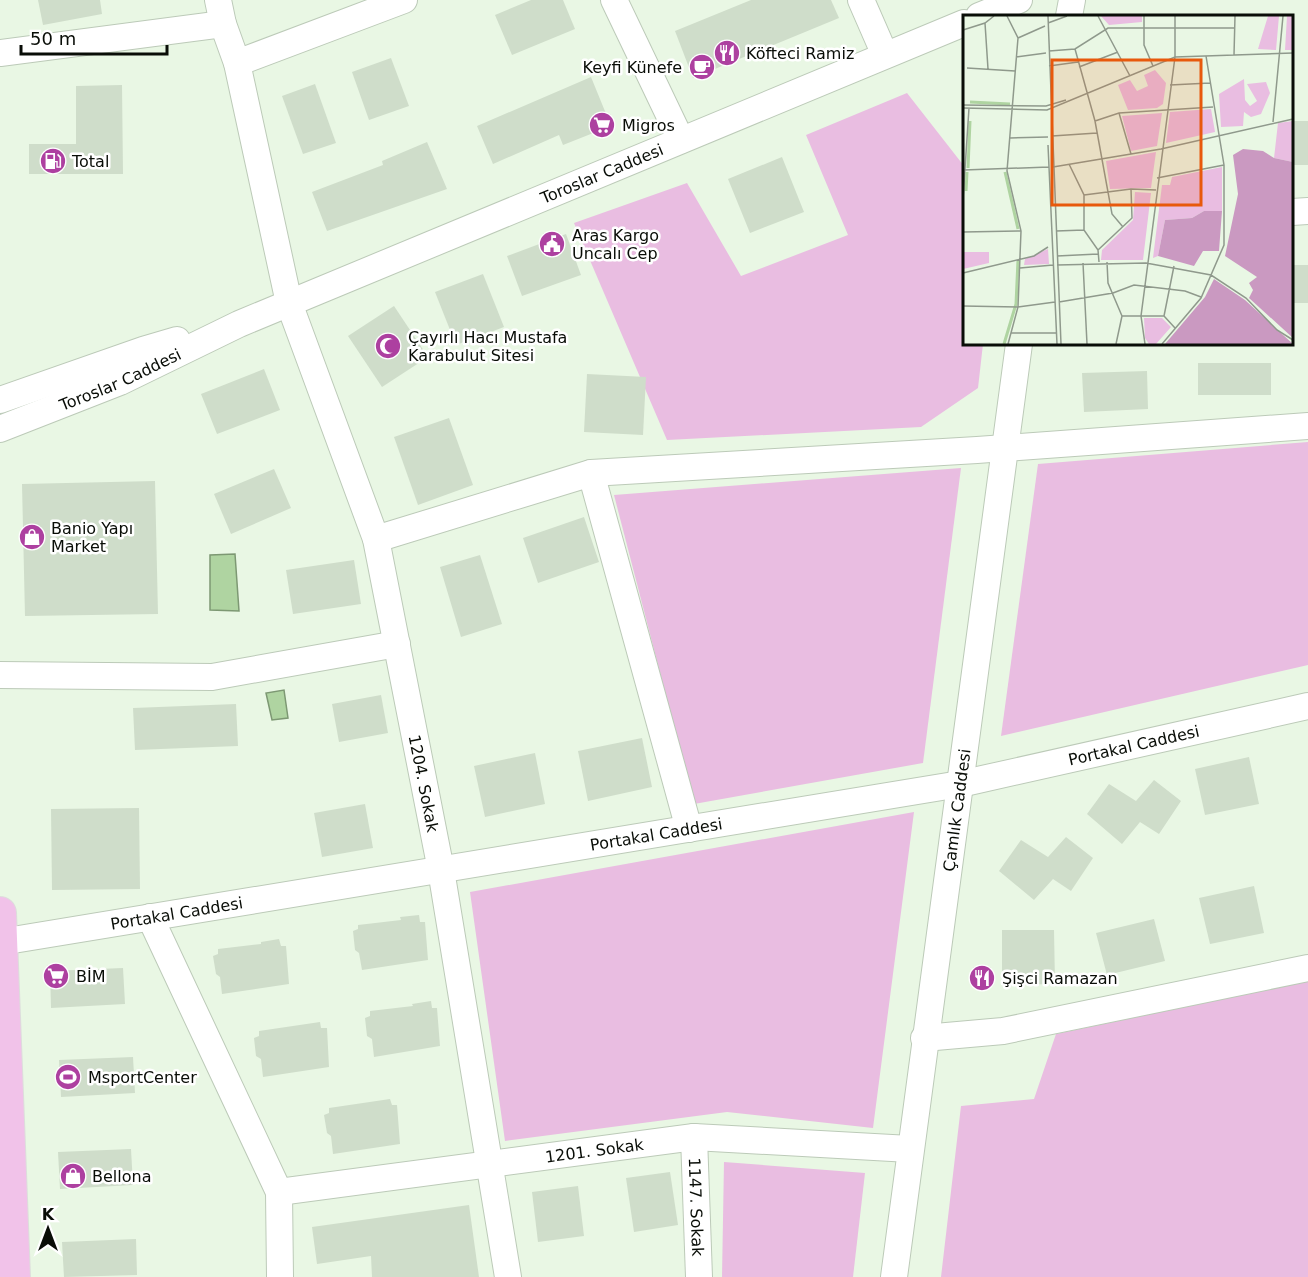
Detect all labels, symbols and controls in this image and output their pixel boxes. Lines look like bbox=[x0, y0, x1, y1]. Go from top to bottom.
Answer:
inset map bbox=[963, 15, 1293, 345]
scale bar bbox=[21, 18, 166, 56]
text: 50 m bbox=[30, 28, 76, 49]
restaurant icon: Köfteci Ramiz bbox=[712, 38, 742, 68]
place label: Köfteci Ramiz bbox=[746, 44, 854, 63]
cafe icon: Keyfi Künefe bbox=[687, 52, 717, 82]
place label: Keyfi Künefe bbox=[583, 58, 682, 77]
supermarket icon: Migros bbox=[587, 110, 617, 140]
place label: Migros bbox=[622, 116, 675, 135]
street label: Toroslar Caddesi bbox=[537, 140, 666, 208]
fuel station icon: Total bbox=[38, 146, 68, 176]
place label: Total bbox=[71, 152, 109, 171]
place label: Aras Kargo Uncalı Cep bbox=[572, 226, 659, 263]
public building icon: Aras Kargo Uncalı Cep bbox=[537, 229, 567, 259]
place label: Çayırlı Hacı Mustafa Karabulut Sitesi bbox=[408, 328, 567, 365]
mosque icon: Çayırlı Hacı Mustafa Karabulut Sitesi bbox=[373, 331, 403, 361]
street label: Toroslar Caddesi bbox=[56, 345, 184, 415]
place label: Banio Yapı Market bbox=[51, 519, 133, 556]
shop icon: Banio Yapı Market bbox=[17, 522, 47, 552]
street label: Portakal Caddesi bbox=[1066, 722, 1201, 769]
street label: 1204. Sokak bbox=[405, 733, 442, 834]
street label: Çamlık Caddesi bbox=[939, 748, 975, 873]
street label: Portakal Caddesi bbox=[589, 814, 724, 855]
street label: Portakal Caddesi bbox=[109, 893, 244, 934]
supermarket icon: BİM bbox=[41, 961, 71, 991]
restaurant icon: Şişci Ramazan bbox=[967, 963, 997, 993]
place label: BİM bbox=[76, 967, 106, 986]
place label: Şişci Ramazan bbox=[1002, 969, 1118, 988]
sports icon: MsportCenter bbox=[53, 1062, 83, 1092]
place label: MsportCenter bbox=[88, 1068, 197, 1087]
street label: 1201. Sokak bbox=[544, 1135, 645, 1167]
street label: 1147. Sokak bbox=[685, 1157, 707, 1257]
shop icon: Bellona bbox=[58, 1161, 88, 1191]
place label: Bellona bbox=[92, 1167, 151, 1186]
north arrow bbox=[18, 1199, 78, 1259]
text: K bbox=[42, 1205, 55, 1224]

